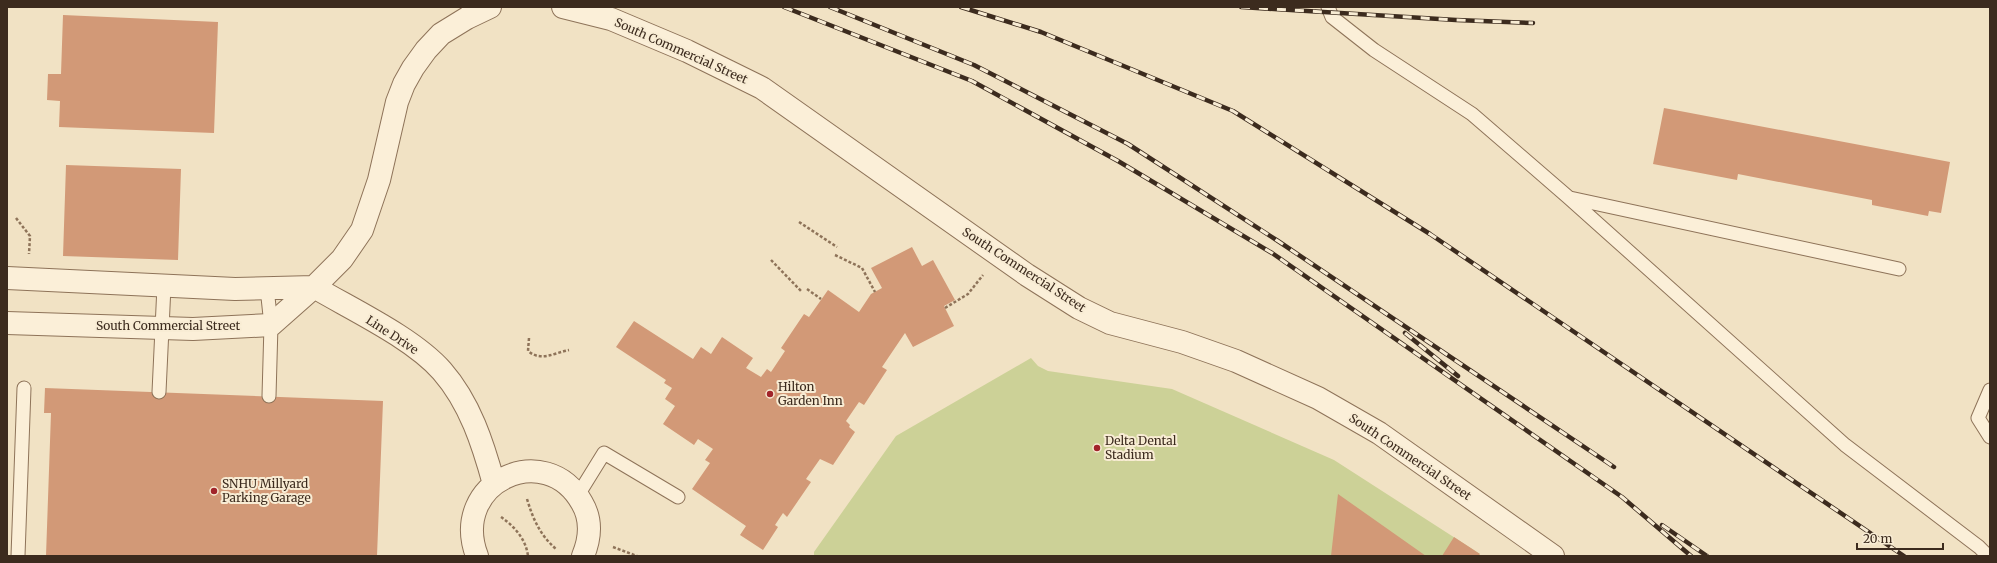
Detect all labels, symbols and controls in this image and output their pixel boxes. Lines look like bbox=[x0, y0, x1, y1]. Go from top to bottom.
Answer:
street label: South Commercial Street bbox=[612, 14, 750, 87]
street label: South Commercial Street bbox=[960, 224, 1089, 315]
street label: Line Drive bbox=[363, 312, 421, 357]
street label: South Commercial Street bbox=[96, 318, 240, 333]
place label: Hilton Garden Inn bbox=[778, 379, 843, 408]
marker: Hilton Garden Inn bbox=[765, 389, 775, 399]
street label: South Commercial Street bbox=[1346, 410, 1474, 503]
place label: Delta Dental Stadium bbox=[1105, 433, 1177, 462]
marker: Delta Dental Stadium bbox=[1092, 443, 1102, 453]
place label: SNHU Millyard Parking Garage bbox=[222, 476, 311, 505]
marker: SNHU Millyard Parking Garage bbox=[209, 486, 219, 496]
scale bar bbox=[1857, 525, 1943, 551]
text: 20 m bbox=[1863, 531, 1892, 546]

